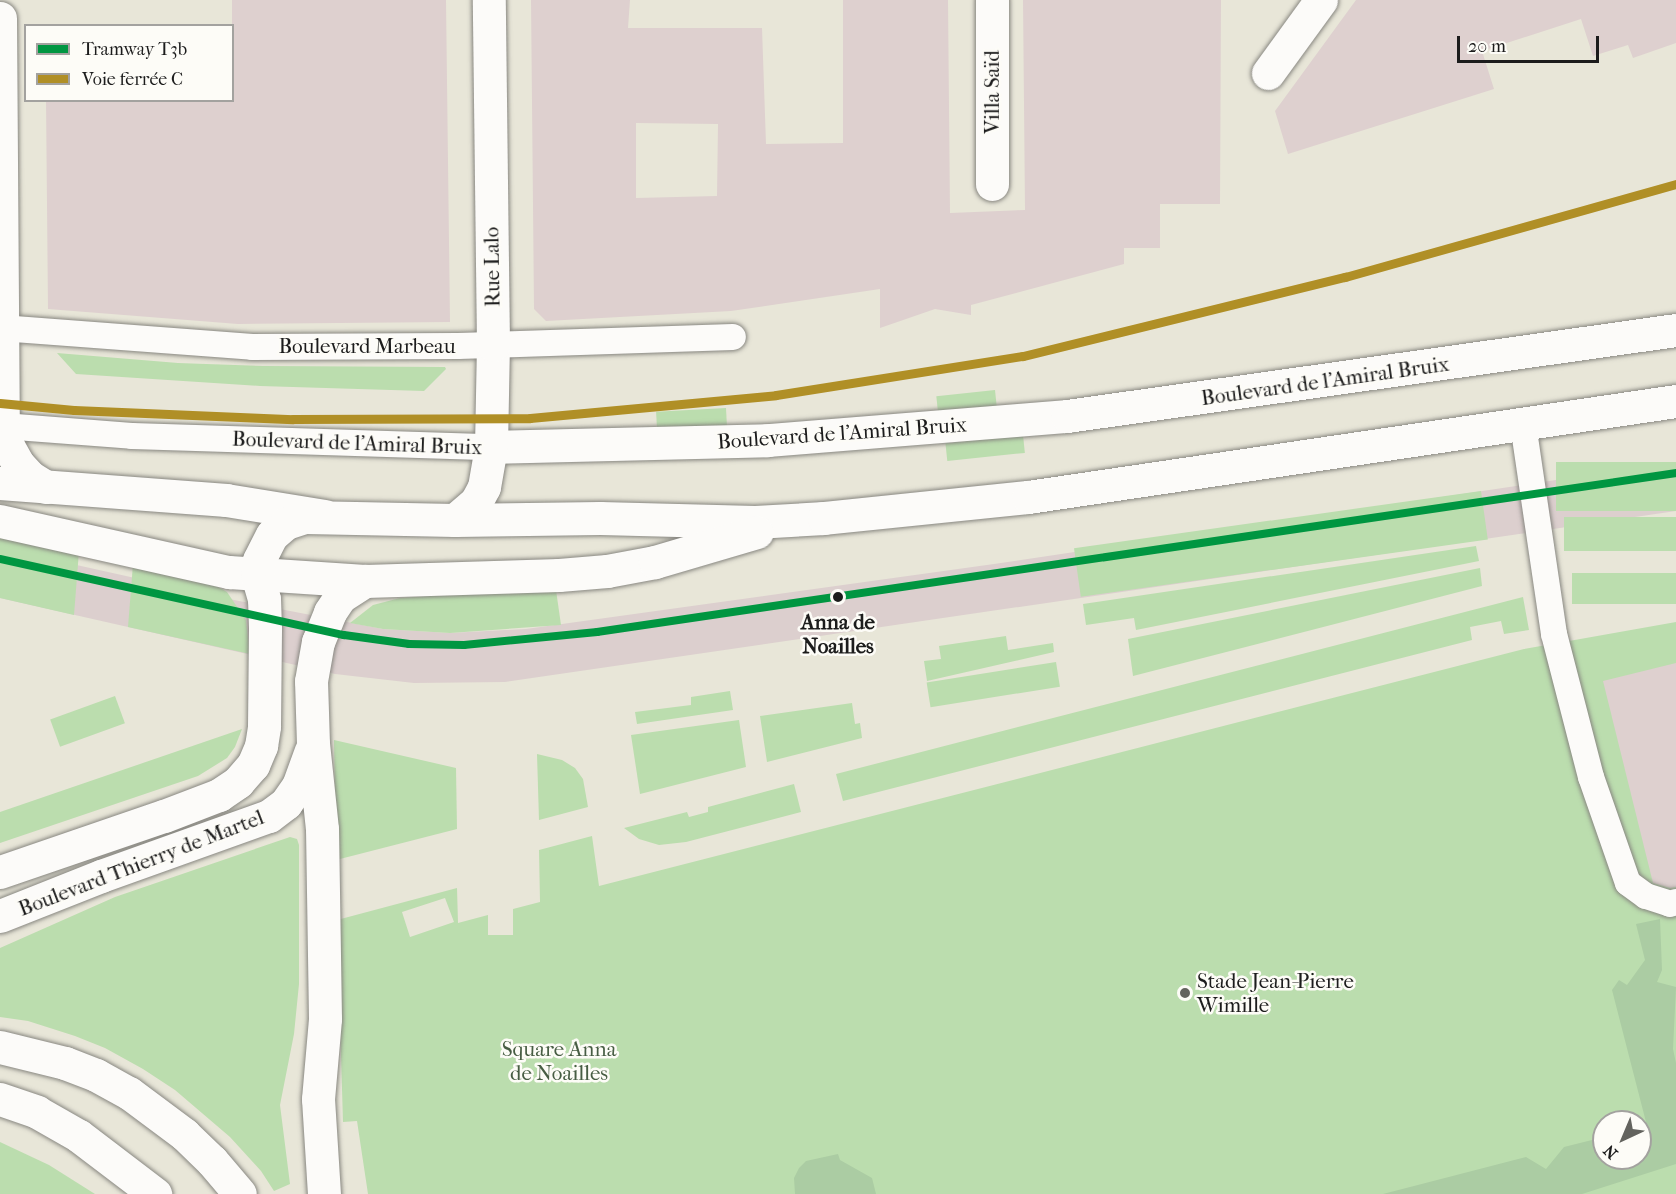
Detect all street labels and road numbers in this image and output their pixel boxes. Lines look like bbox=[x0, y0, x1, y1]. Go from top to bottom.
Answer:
street label: Villa Saïd bbox=[979, 50, 1005, 134]
street label: Rue Lalo bbox=[479, 227, 505, 307]
street label: Boulevard Marbeau bbox=[278, 333, 456, 359]
street label: Boulevard de l'Amiral Bruix bbox=[1199, 351, 1451, 411]
street label: Boulevard de l'Amiral Bruix bbox=[716, 412, 968, 454]
street label: Boulevard de l'Amiral Bruix bbox=[232, 426, 482, 460]
street label: Boulevard Thierry de Martel bbox=[15, 805, 267, 921]

